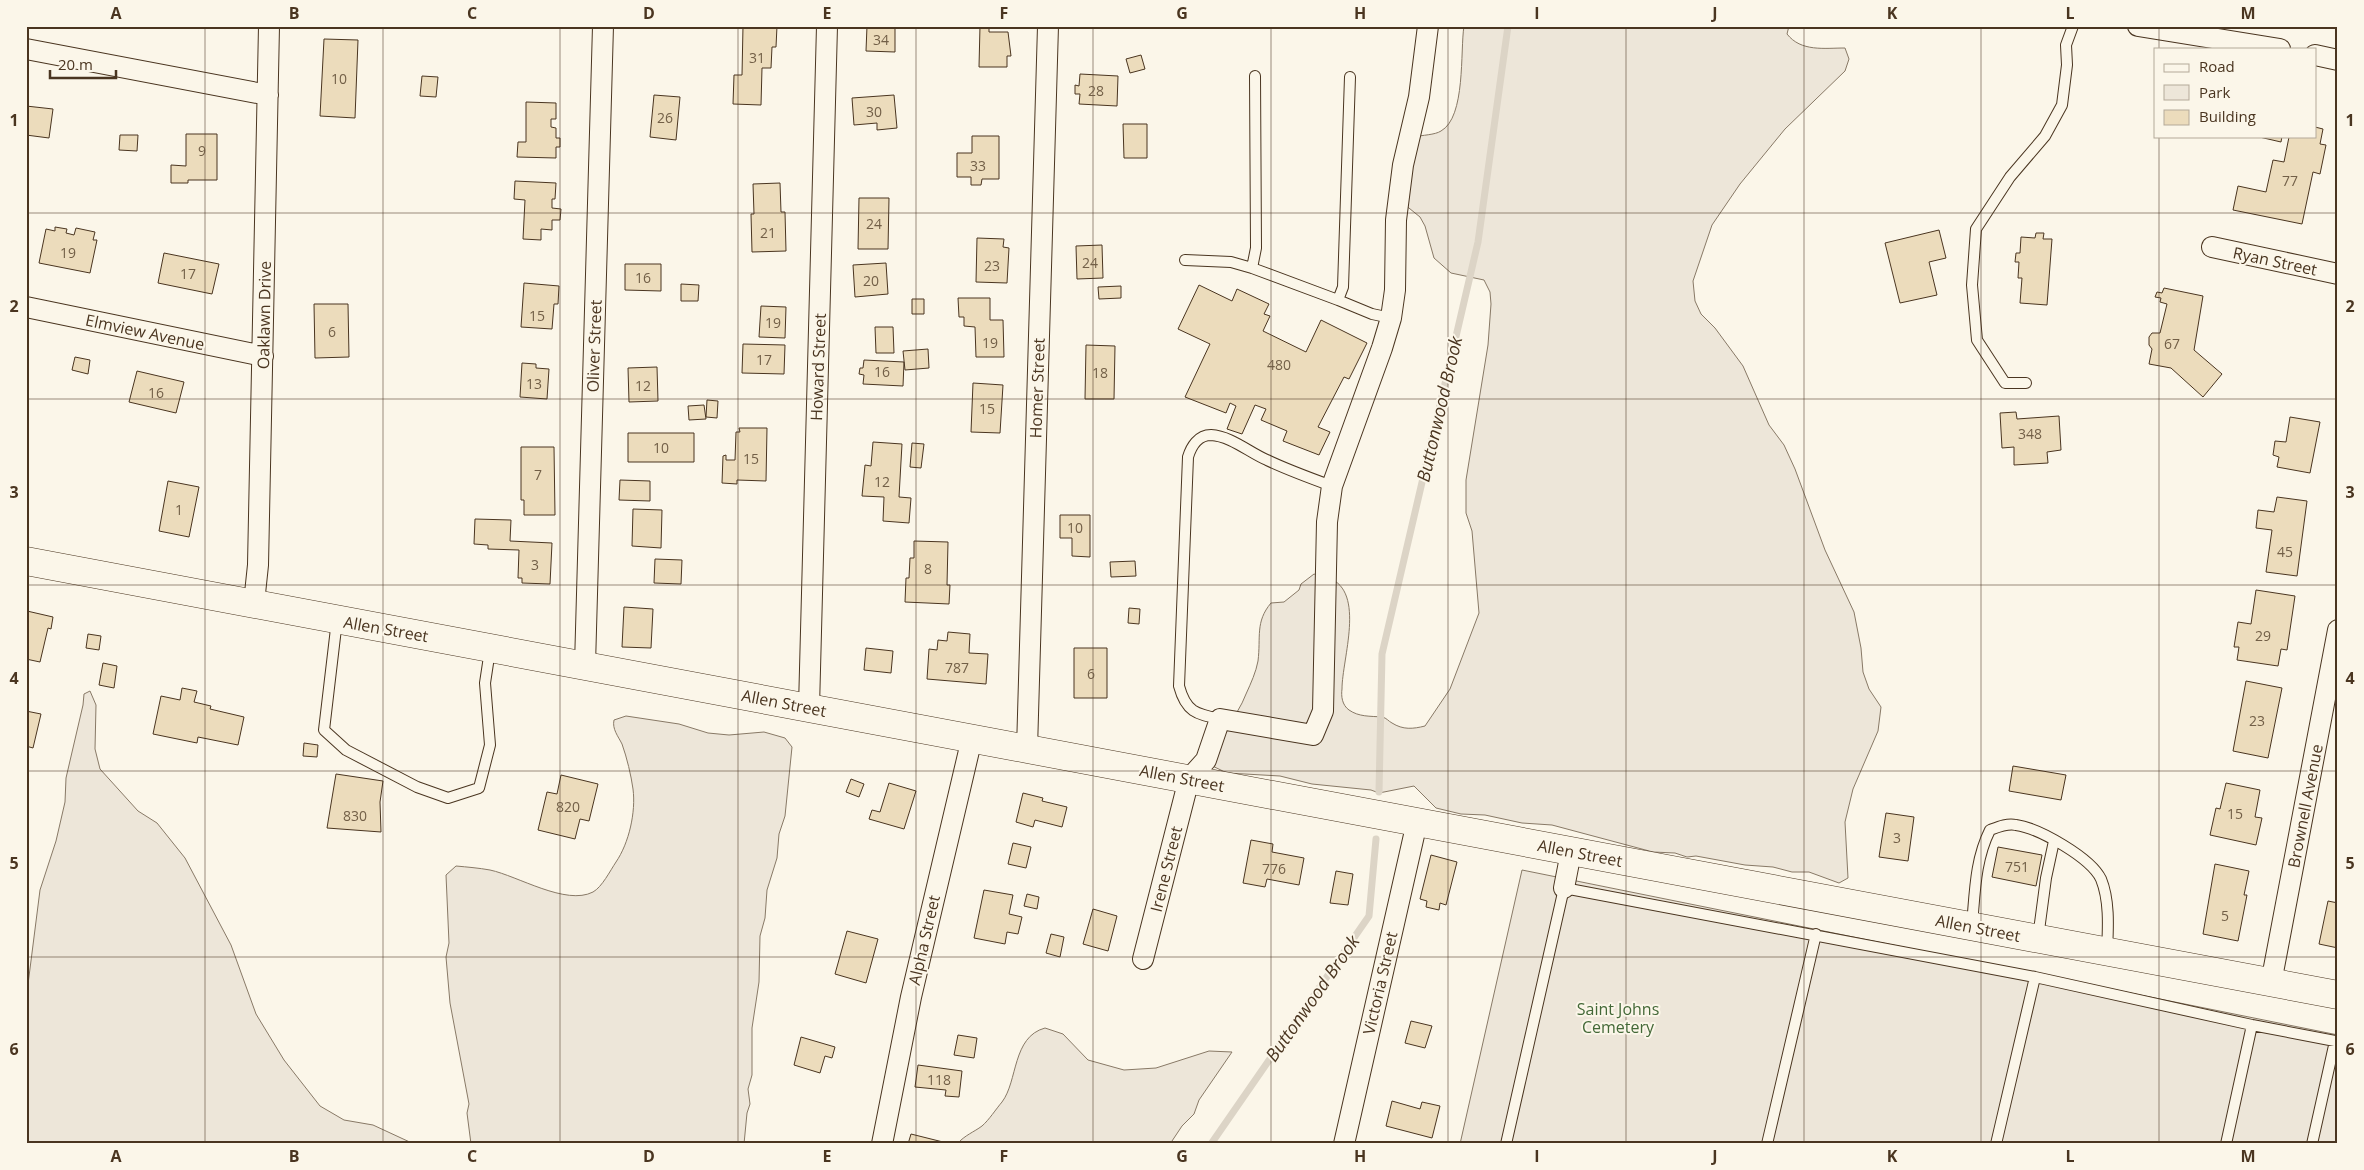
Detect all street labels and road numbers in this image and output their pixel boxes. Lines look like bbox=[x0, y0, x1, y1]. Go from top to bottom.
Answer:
street label: Ryan Street bbox=[2231, 241, 2319, 281]
street label: Oaklawn Drive bbox=[252, 261, 276, 369]
street label: Oliver Street bbox=[581, 299, 607, 393]
street label: Elmview Avenue bbox=[84, 309, 206, 355]
street label: Howard Street bbox=[805, 312, 831, 421]
street label: Homer Street bbox=[1024, 337, 1050, 439]
street label: Allen Street bbox=[342, 611, 430, 647]
street label: Allen Street bbox=[740, 684, 829, 722]
street label: Brownell Avenue bbox=[2282, 742, 2328, 870]
street label: Allen Street bbox=[1138, 759, 1227, 797]
street label: Irene Street bbox=[1145, 824, 1187, 914]
street label: Allen Street bbox=[1536, 834, 1625, 872]
street label: Alpha Street bbox=[903, 893, 945, 987]
street label: Allen Street bbox=[1934, 909, 2023, 947]
street label: Victoria Street bbox=[1357, 929, 1403, 1037]

